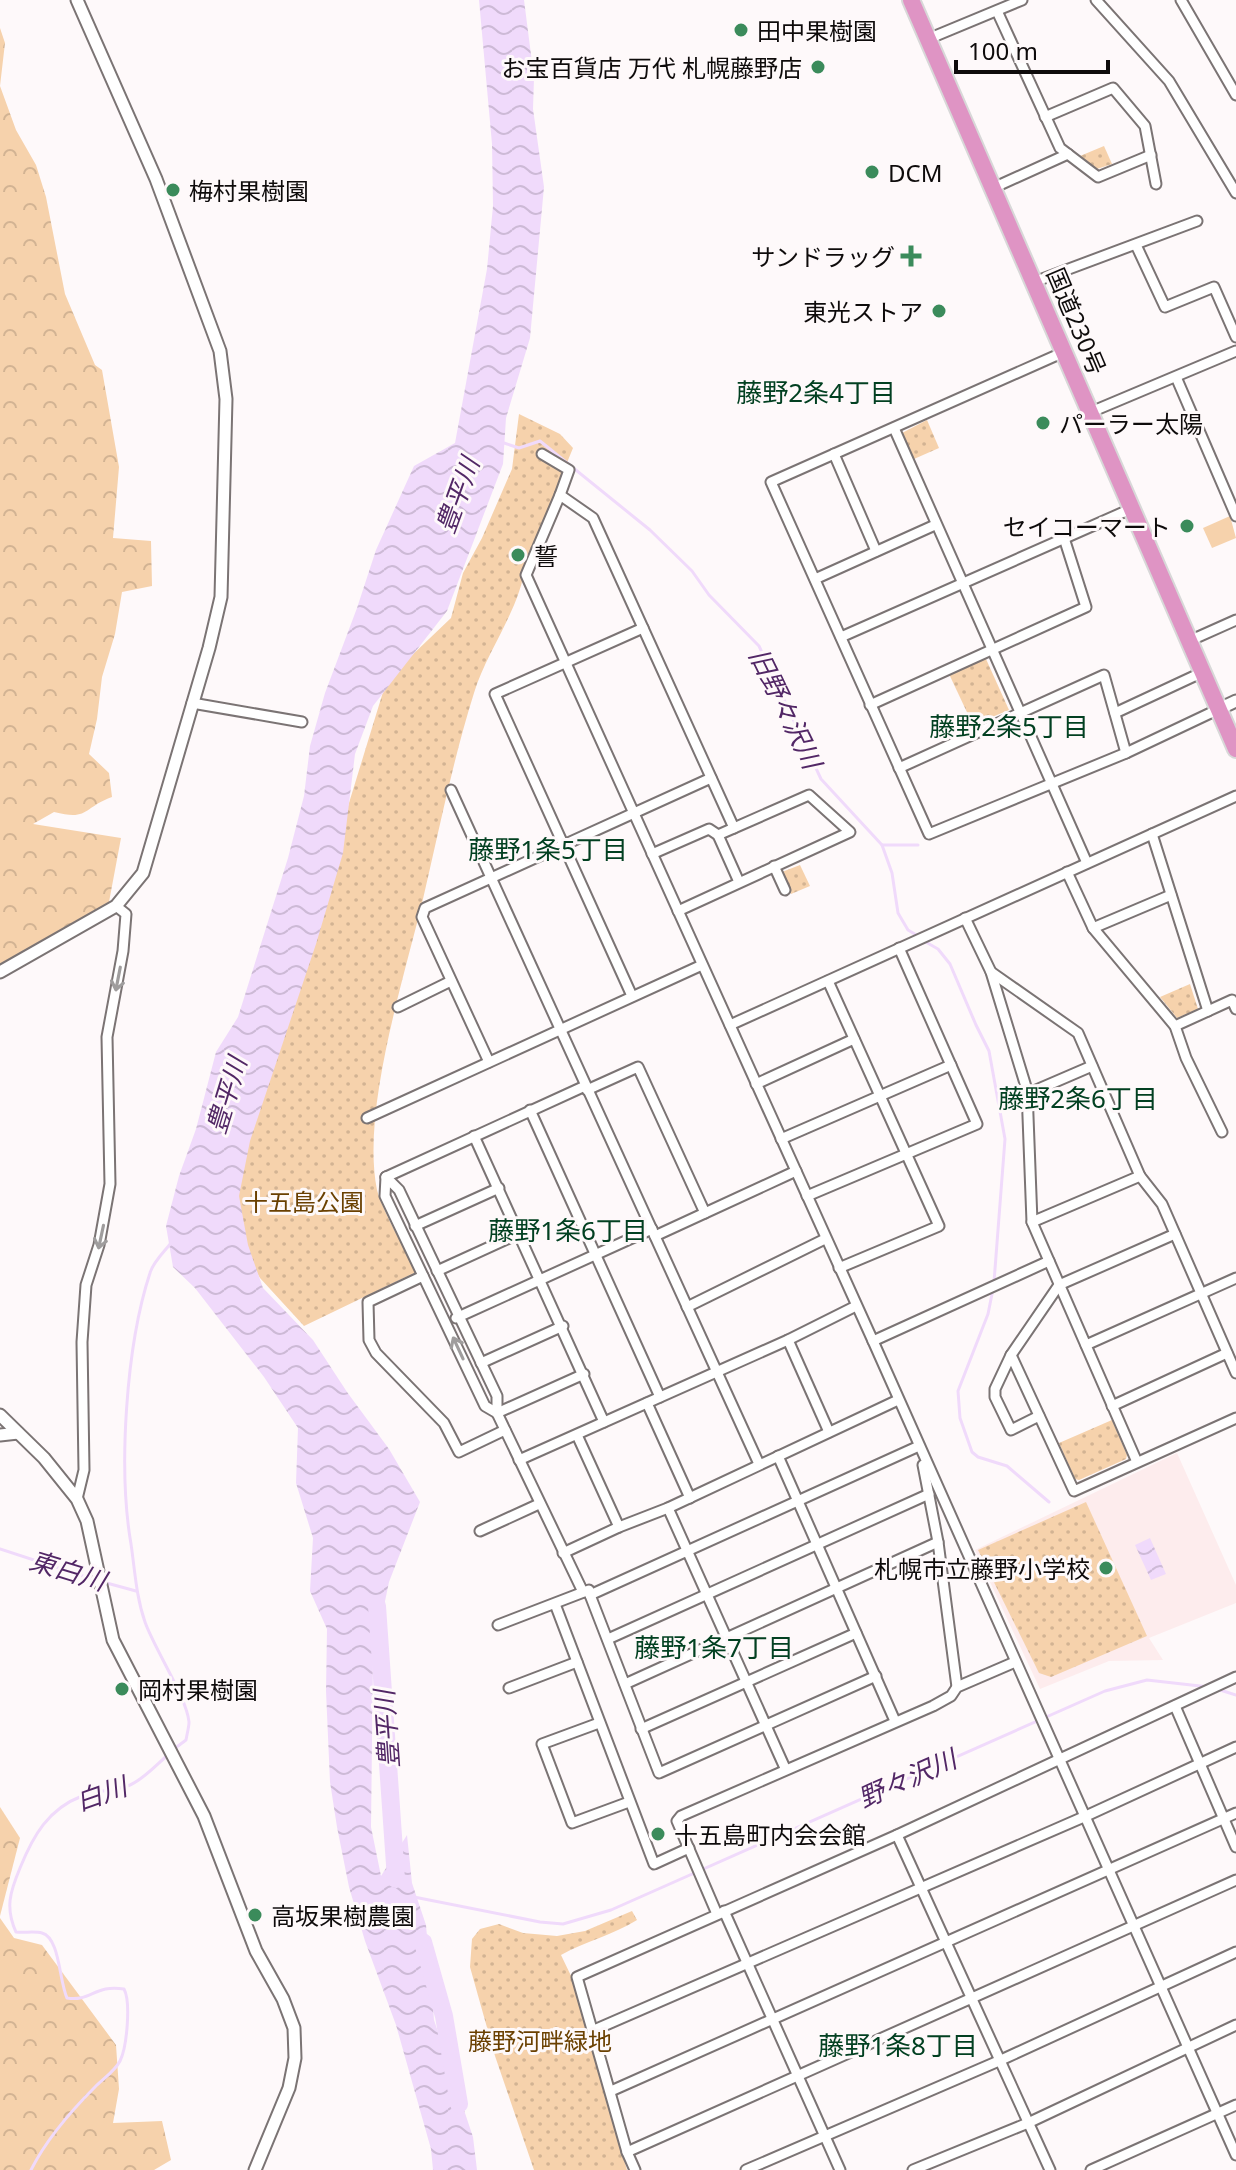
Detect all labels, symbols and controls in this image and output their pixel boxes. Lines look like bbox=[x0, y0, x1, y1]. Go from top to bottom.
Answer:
place label: 田中果樹園 bbox=[757, 14, 877, 47]
marker: 田中果樹園 bbox=[732, 21, 750, 39]
scale bar bbox=[956, 24, 1108, 74]
text: 100 m bbox=[968, 34, 1038, 67]
place label: お宝百貨店 万代 札幌藤野店 bbox=[502, 51, 802, 84]
marker: お宝百貨店 万代 札幌藤野店 bbox=[809, 58, 827, 76]
place label: DCM bbox=[888, 156, 942, 189]
marker: DCM bbox=[863, 163, 881, 181]
place label: 梅村果樹園 bbox=[189, 174, 309, 207]
marker: 梅村果樹園 bbox=[164, 181, 182, 199]
place label: サンドラッグ bbox=[751, 240, 895, 273]
marker: サンドラッグ bbox=[902, 247, 920, 265]
street label: 国道230号 bbox=[1040, 262, 1114, 380]
place label: 東光ストア bbox=[803, 295, 923, 328]
marker: 東光ストア bbox=[930, 302, 948, 320]
district label: 藤野2条4丁目 bbox=[736, 374, 896, 410]
place label: パーラー太陽 bbox=[1059, 407, 1203, 440]
marker: パーラー太陽 bbox=[1034, 414, 1052, 432]
water label: 豊平川 bbox=[427, 449, 488, 538]
place label: セイコーマート bbox=[1003, 510, 1171, 543]
marker: セイコーマート bbox=[1178, 517, 1196, 535]
place label: 誓 bbox=[534, 539, 558, 572]
marker: 誓 bbox=[509, 546, 527, 564]
water label: 旧野々沢川 bbox=[741, 642, 832, 777]
district label: 藤野2条5丁目 bbox=[929, 708, 1089, 744]
district label: 藤野1条5丁目 bbox=[468, 831, 628, 867]
one-way arrow bbox=[110, 965, 125, 991]
water label: 豊平川 bbox=[197, 1050, 255, 1138]
district label: 藤野2条6丁目 bbox=[998, 1080, 1158, 1116]
park label: 十五島公園 bbox=[244, 1185, 364, 1218]
district label: 藤野1条6丁目 bbox=[488, 1212, 648, 1248]
one-way arrow bbox=[92, 1223, 107, 1249]
one-way arrow bbox=[450, 1336, 465, 1360]
water label: 東白川 bbox=[25, 1541, 113, 1599]
place label: 札幌市立藤野小学校 bbox=[874, 1552, 1090, 1585]
marker: 札幌市立藤野小学校 bbox=[1097, 1559, 1115, 1577]
district label: 藤野1条7丁目 bbox=[634, 1629, 794, 1665]
place label: 岡村果樹園 bbox=[138, 1673, 258, 1706]
marker: 岡村果樹園 bbox=[113, 1680, 131, 1698]
water label: 豊平川 bbox=[365, 1686, 407, 1769]
water label: 野々沢川 bbox=[852, 1739, 965, 1816]
water label: 白川 bbox=[71, 1767, 134, 1818]
place label: 十五島町内会会館 bbox=[674, 1818, 866, 1851]
marker: 十五島町内会会館 bbox=[649, 1825, 667, 1843]
place label: 高坂果樹農園 bbox=[271, 1899, 415, 1932]
marker: 高坂果樹農園 bbox=[246, 1906, 264, 1924]
park label: 藤野河畔緑地 bbox=[468, 2024, 612, 2057]
district label: 藤野1条8丁目 bbox=[818, 2027, 978, 2063]

